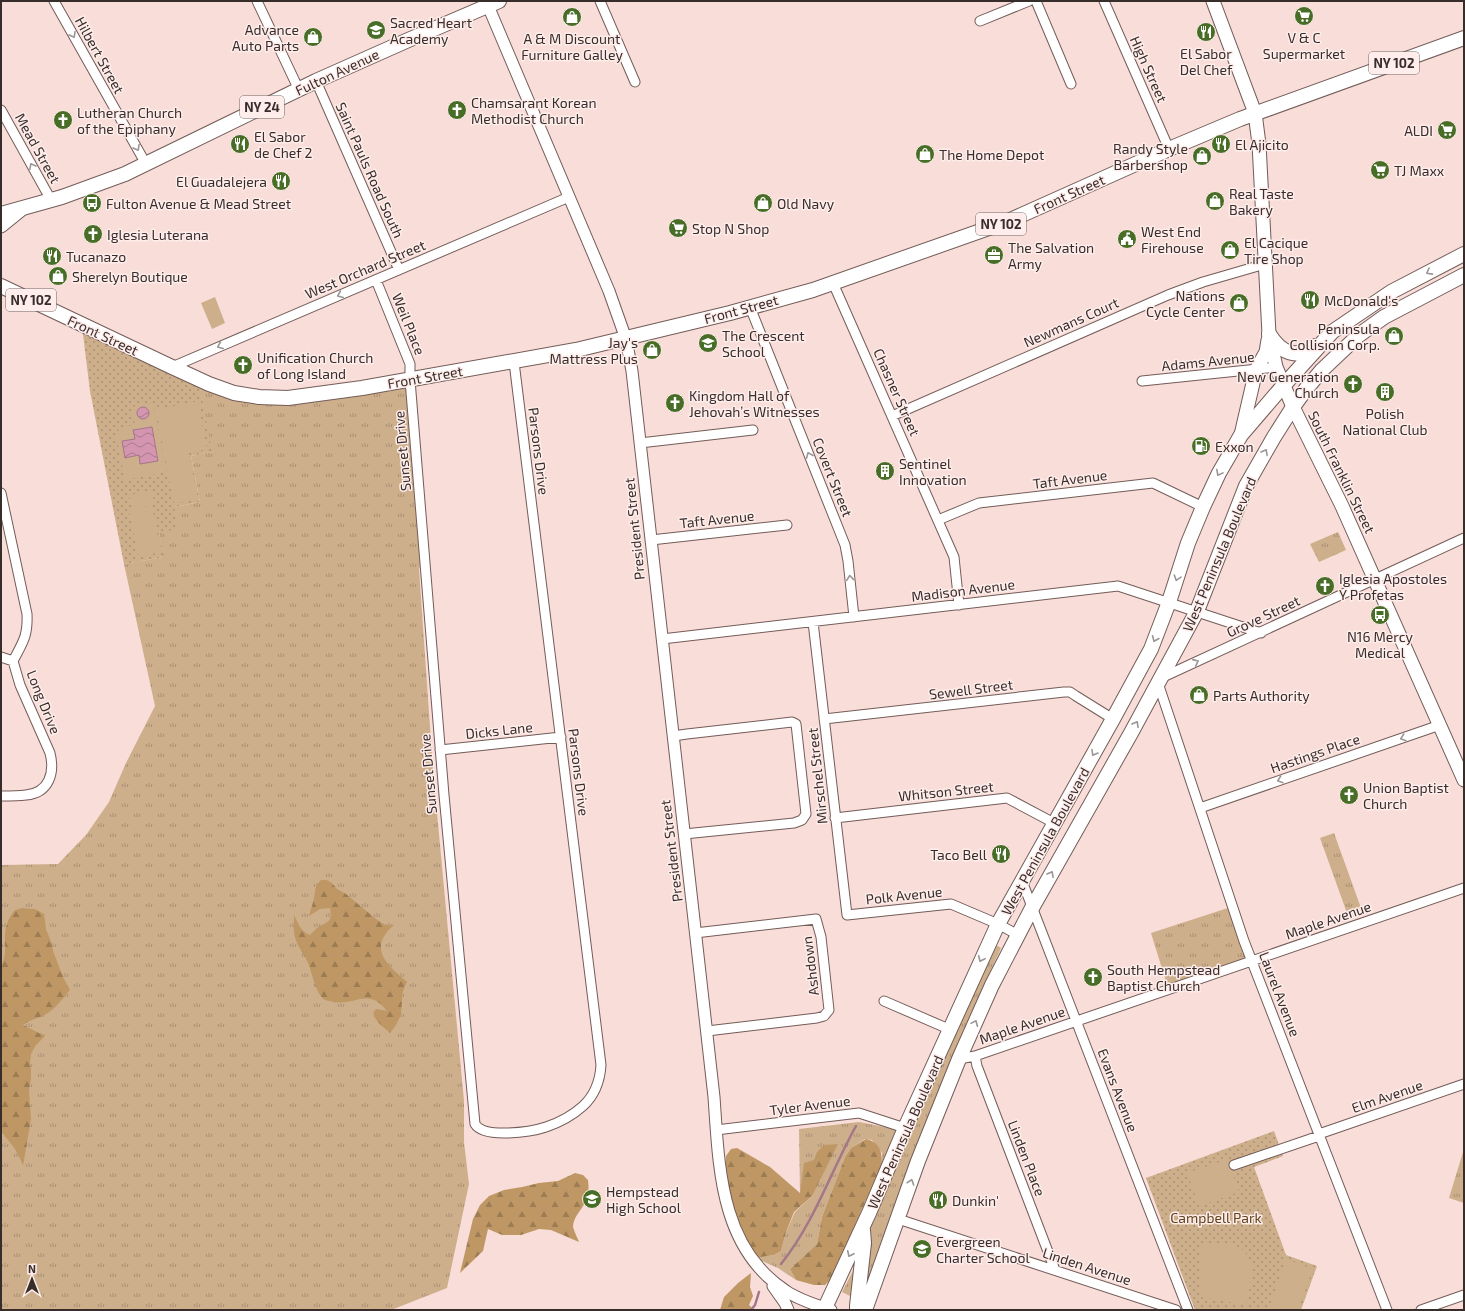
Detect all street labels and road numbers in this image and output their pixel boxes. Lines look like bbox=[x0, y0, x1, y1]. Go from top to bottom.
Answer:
street label: Hilbert Street bbox=[72, 14, 128, 96]
street label: High Street bbox=[1127, 33, 1171, 105]
street label: Fulton Avenue bbox=[292, 45, 382, 99]
road number: NY 102 bbox=[1369, 52, 1419, 74]
road number: NY 24 bbox=[240, 96, 284, 118]
street label: Saint Pauls Road South bbox=[332, 100, 408, 240]
street label: Mead Street bbox=[12, 110, 64, 186]
street label: Front Street bbox=[1031, 171, 1107, 217]
road number: NY 102 bbox=[976, 213, 1026, 235]
street label: West Orchard Street bbox=[302, 236, 428, 302]
road number: NY 102 bbox=[6, 289, 56, 311]
street label: Weil Place bbox=[389, 291, 429, 357]
street label: Front Street bbox=[702, 291, 780, 327]
street label: Newmans Court bbox=[1021, 293, 1121, 351]
street label: Front Street bbox=[65, 311, 141, 359]
street label: Chasner Street bbox=[870, 346, 924, 438]
street label: Adams Avenue bbox=[1161, 348, 1255, 374]
street label: Front Street bbox=[386, 362, 464, 392]
street label: Parsons Drive bbox=[525, 406, 553, 496]
street label: South Franklin Street bbox=[1305, 408, 1379, 536]
street label: Sunset Drive bbox=[390, 410, 414, 492]
street label: Covert Street bbox=[809, 435, 857, 519]
street label: Taft Avenue bbox=[1032, 466, 1108, 492]
street label: West Peninsula Boulevard bbox=[1179, 474, 1259, 634]
street label: President Street bbox=[620, 477, 648, 581]
street label: Taft Avenue bbox=[679, 507, 755, 531]
street label: Madison Avenue bbox=[910, 575, 1016, 605]
street label: Grove Street bbox=[1224, 592, 1302, 640]
street label: Long Drive bbox=[23, 668, 65, 736]
street label: Sewell Street bbox=[928, 675, 1014, 703]
street label: Dicks Lane bbox=[465, 718, 533, 742]
street label: Parsons Drive bbox=[565, 727, 593, 817]
street label: Mirschel Street bbox=[803, 727, 831, 825]
street label: Hastings Place bbox=[1268, 730, 1362, 776]
street label: Sunset Drive bbox=[416, 733, 440, 815]
street label: West Peninsula Boulevard bbox=[997, 764, 1093, 918]
street label: Whitson Street bbox=[898, 778, 994, 804]
street label: President Street bbox=[656, 799, 686, 903]
street label: Polk Avenue bbox=[865, 883, 943, 907]
street label: Maple Avenue bbox=[1283, 897, 1373, 943]
street label: Ashdown bbox=[798, 935, 822, 997]
street label: Laurel Avenue bbox=[1256, 949, 1304, 1039]
street label: Maple Avenue bbox=[977, 1002, 1067, 1048]
street label: Evans Avenue bbox=[1094, 1046, 1142, 1134]
street label: West Peninsula Boulevard bbox=[863, 1053, 947, 1211]
street label: Elm Avenue bbox=[1349, 1076, 1425, 1116]
street label: Tyler Avenue bbox=[769, 1092, 851, 1118]
street label: Linden Place bbox=[1005, 1118, 1049, 1198]
street label: Linden Avenue bbox=[1041, 1244, 1133, 1288]

